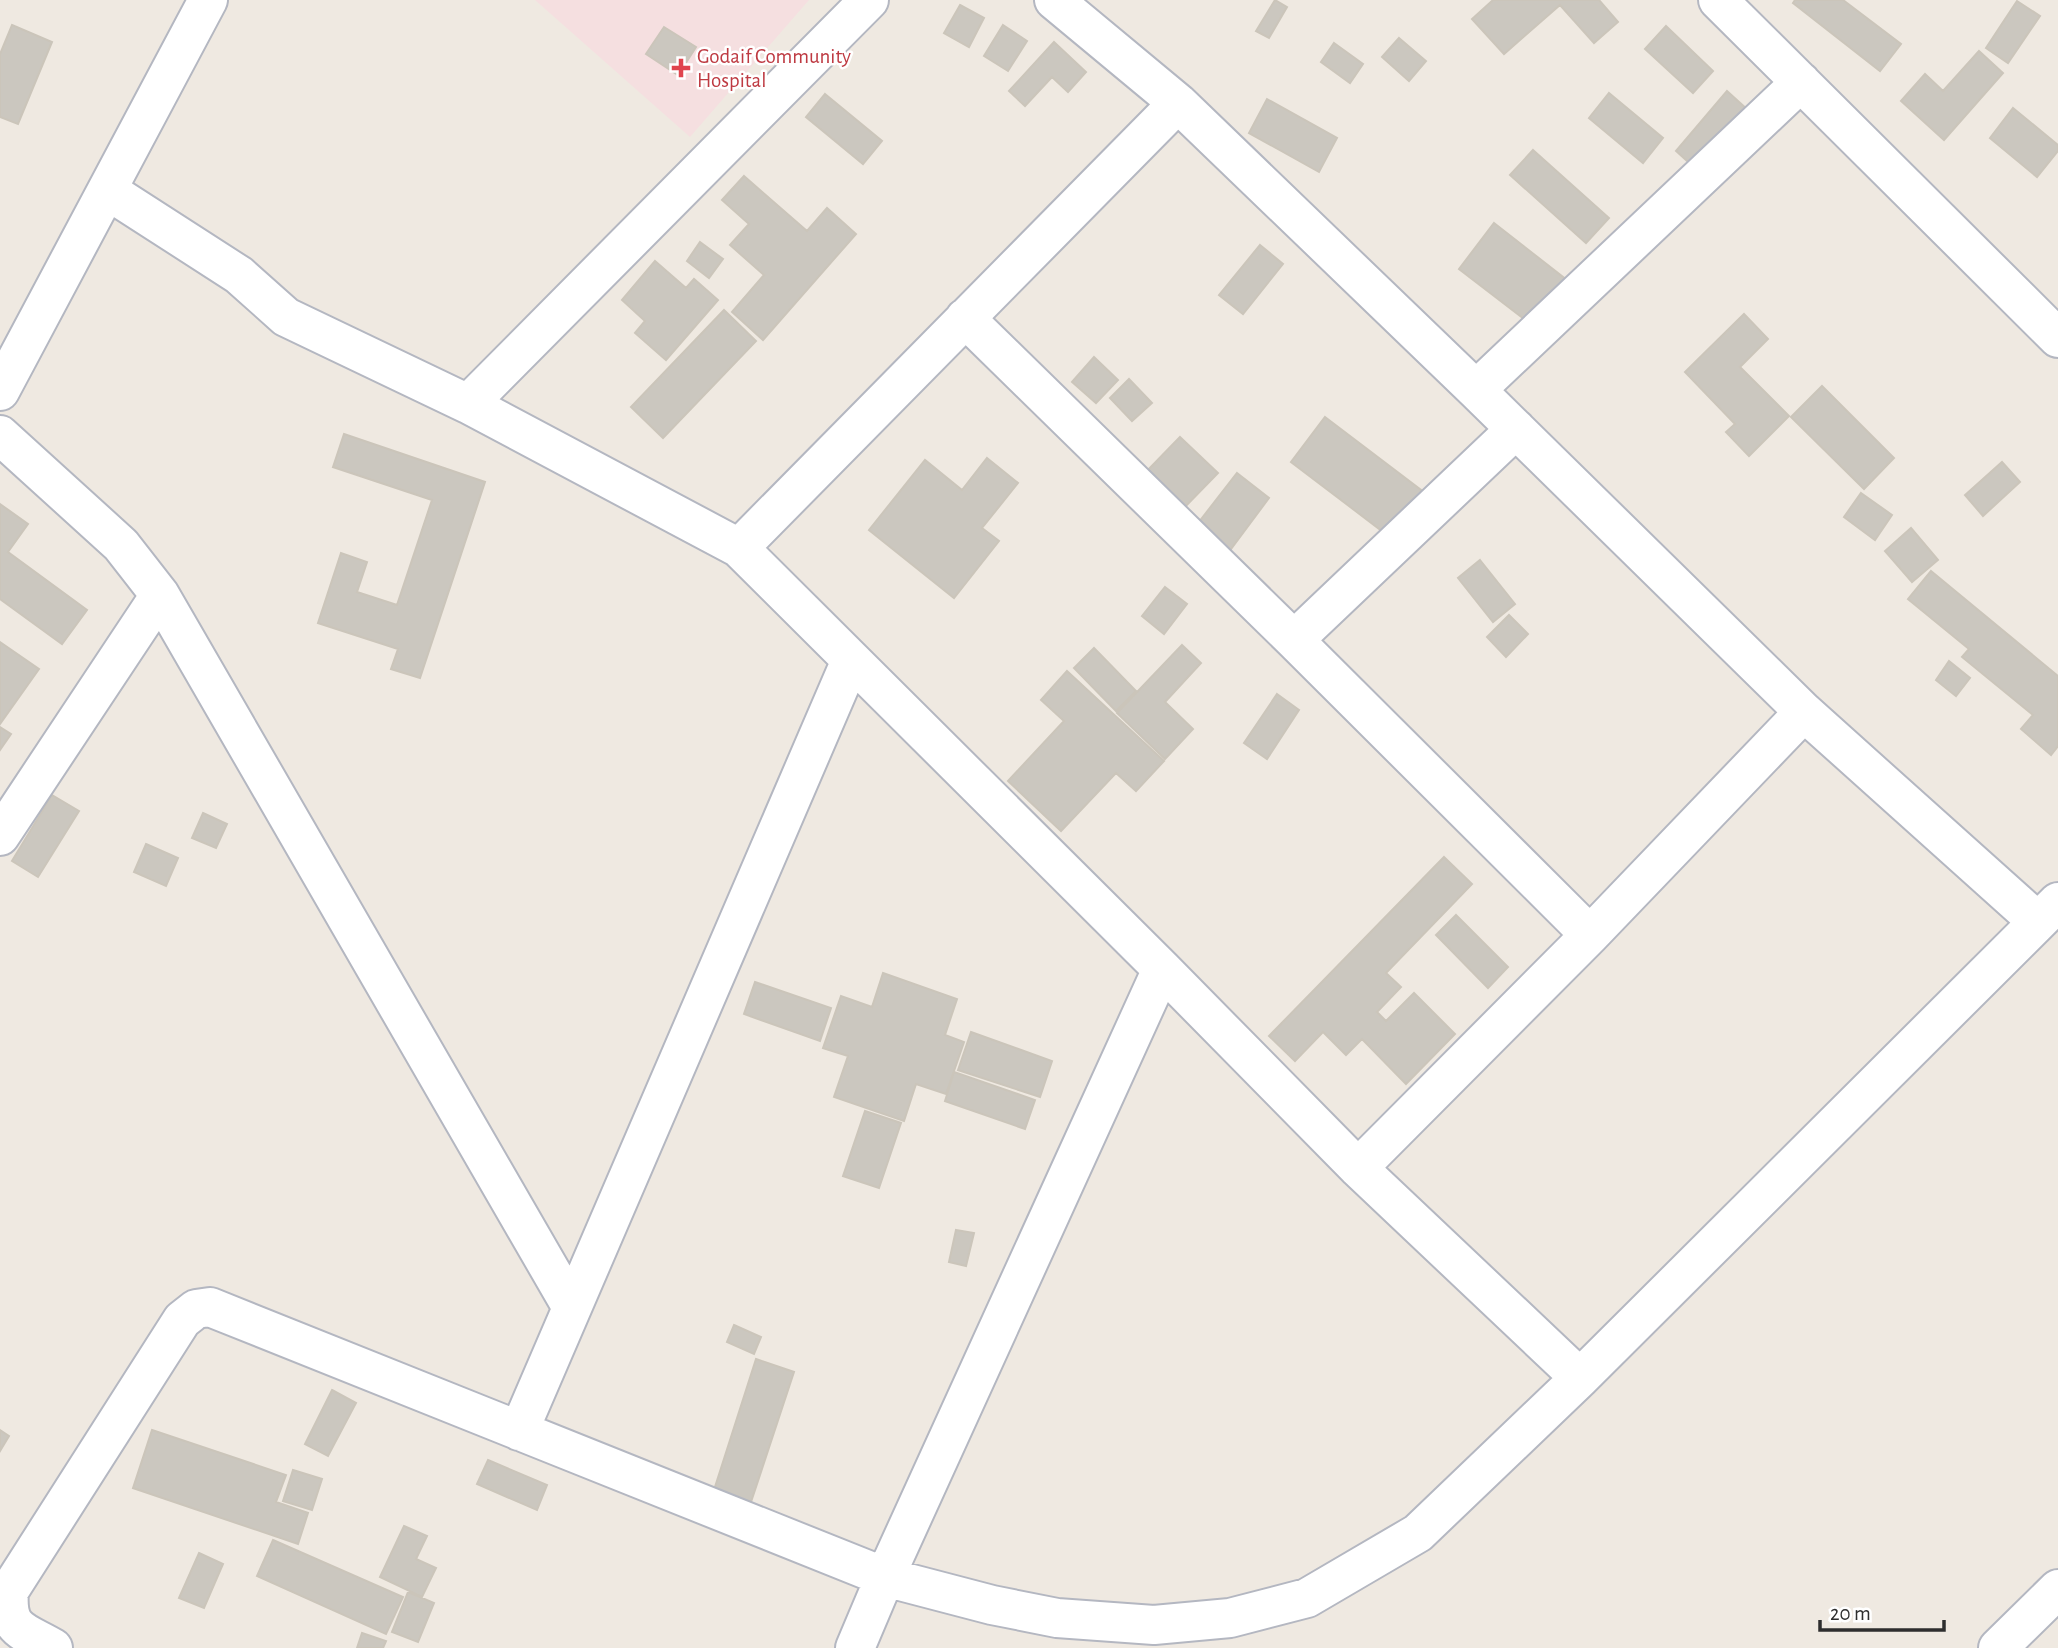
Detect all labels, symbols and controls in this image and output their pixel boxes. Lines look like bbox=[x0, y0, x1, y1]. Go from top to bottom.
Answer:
place label: Godaif Community Hospital bbox=[697, 46, 851, 91]
marker: Godaif Community Hospital bbox=[671, 58, 691, 78]
scale bar bbox=[1820, 1588, 1944, 1632]
text: 20 m bbox=[1830, 1603, 1871, 1624]

